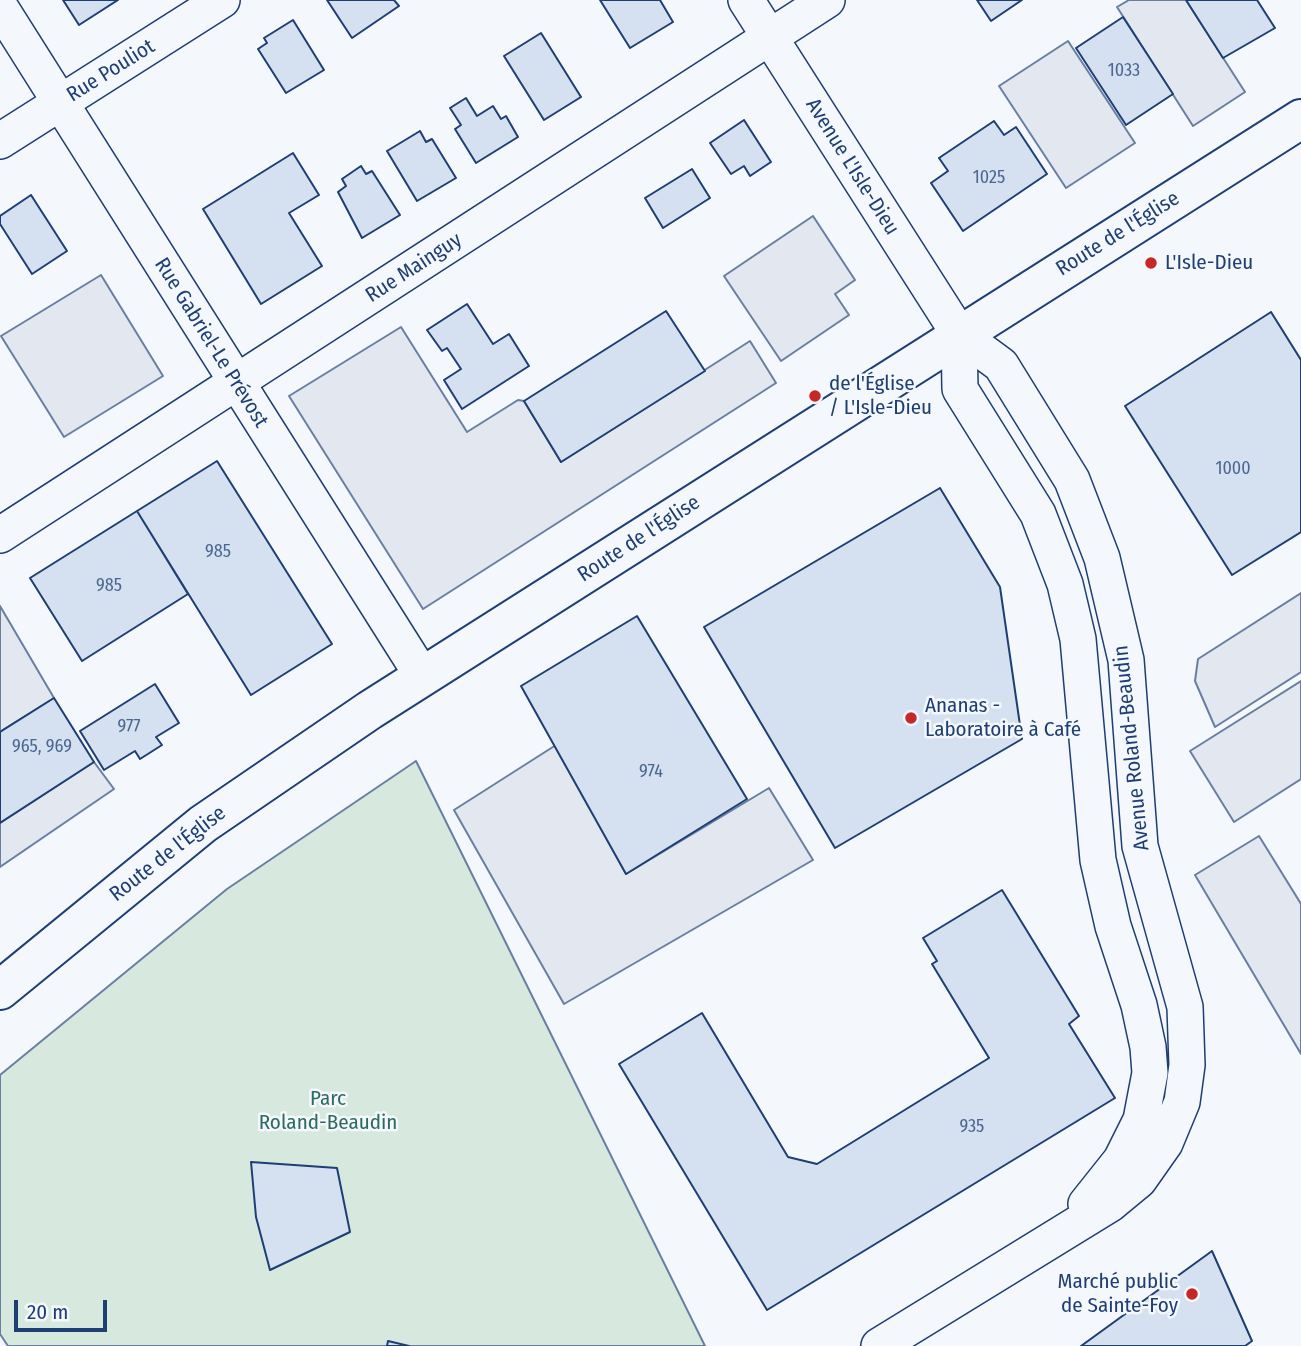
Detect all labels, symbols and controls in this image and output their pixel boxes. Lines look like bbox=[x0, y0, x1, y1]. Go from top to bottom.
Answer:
street label: Rue Pouliot bbox=[62, 34, 160, 108]
house number: 1033 bbox=[1108, 60, 1140, 82]
street label: Avenue L'Isle-Dieu bbox=[800, 94, 904, 240]
house number: 1025 bbox=[973, 167, 1005, 189]
street label: Route de l'Église bbox=[1052, 186, 1184, 282]
street label: Rue Mainguy bbox=[361, 228, 467, 308]
place label: L'Isle-Dieu bbox=[1165, 250, 1253, 276]
street label: Rue Gabriel-Le Prévost bbox=[149, 254, 273, 432]
marker: L'Isle-Dieu bbox=[1143, 255, 1159, 271]
place label: de l'Église / L'Isle-Dieu bbox=[829, 371, 932, 421]
marker: de l'Église / L'Isle-Dieu bbox=[807, 388, 823, 404]
house number: 1000 bbox=[1215, 458, 1251, 480]
street label: Route de l'Église bbox=[573, 490, 705, 588]
house number: 985 bbox=[205, 541, 231, 563]
house number: 985 bbox=[96, 575, 122, 597]
street label: Avenue Roland-Beaudin bbox=[1109, 644, 1155, 852]
place label: Ananas - Laboratoire à Café bbox=[925, 693, 1081, 743]
marker: Ananas - Laboratoire à Café bbox=[903, 710, 919, 726]
house number: 977 bbox=[117, 716, 141, 738]
house number: 965, 969 bbox=[12, 736, 72, 758]
house number: 974 bbox=[639, 761, 663, 783]
street label: Route de l'Église bbox=[105, 801, 231, 907]
park label: Parc Roland-Beaudin bbox=[259, 1086, 397, 1136]
house number: 935 bbox=[960, 1116, 984, 1138]
place label: Marché public de Sainte-Foy bbox=[1058, 1269, 1178, 1319]
scale bar bbox=[18, 1286, 110, 1330]
marker: Marché public de Sainte-Foy bbox=[1184, 1286, 1200, 1302]
text: 20 m bbox=[27, 1299, 68, 1325]

